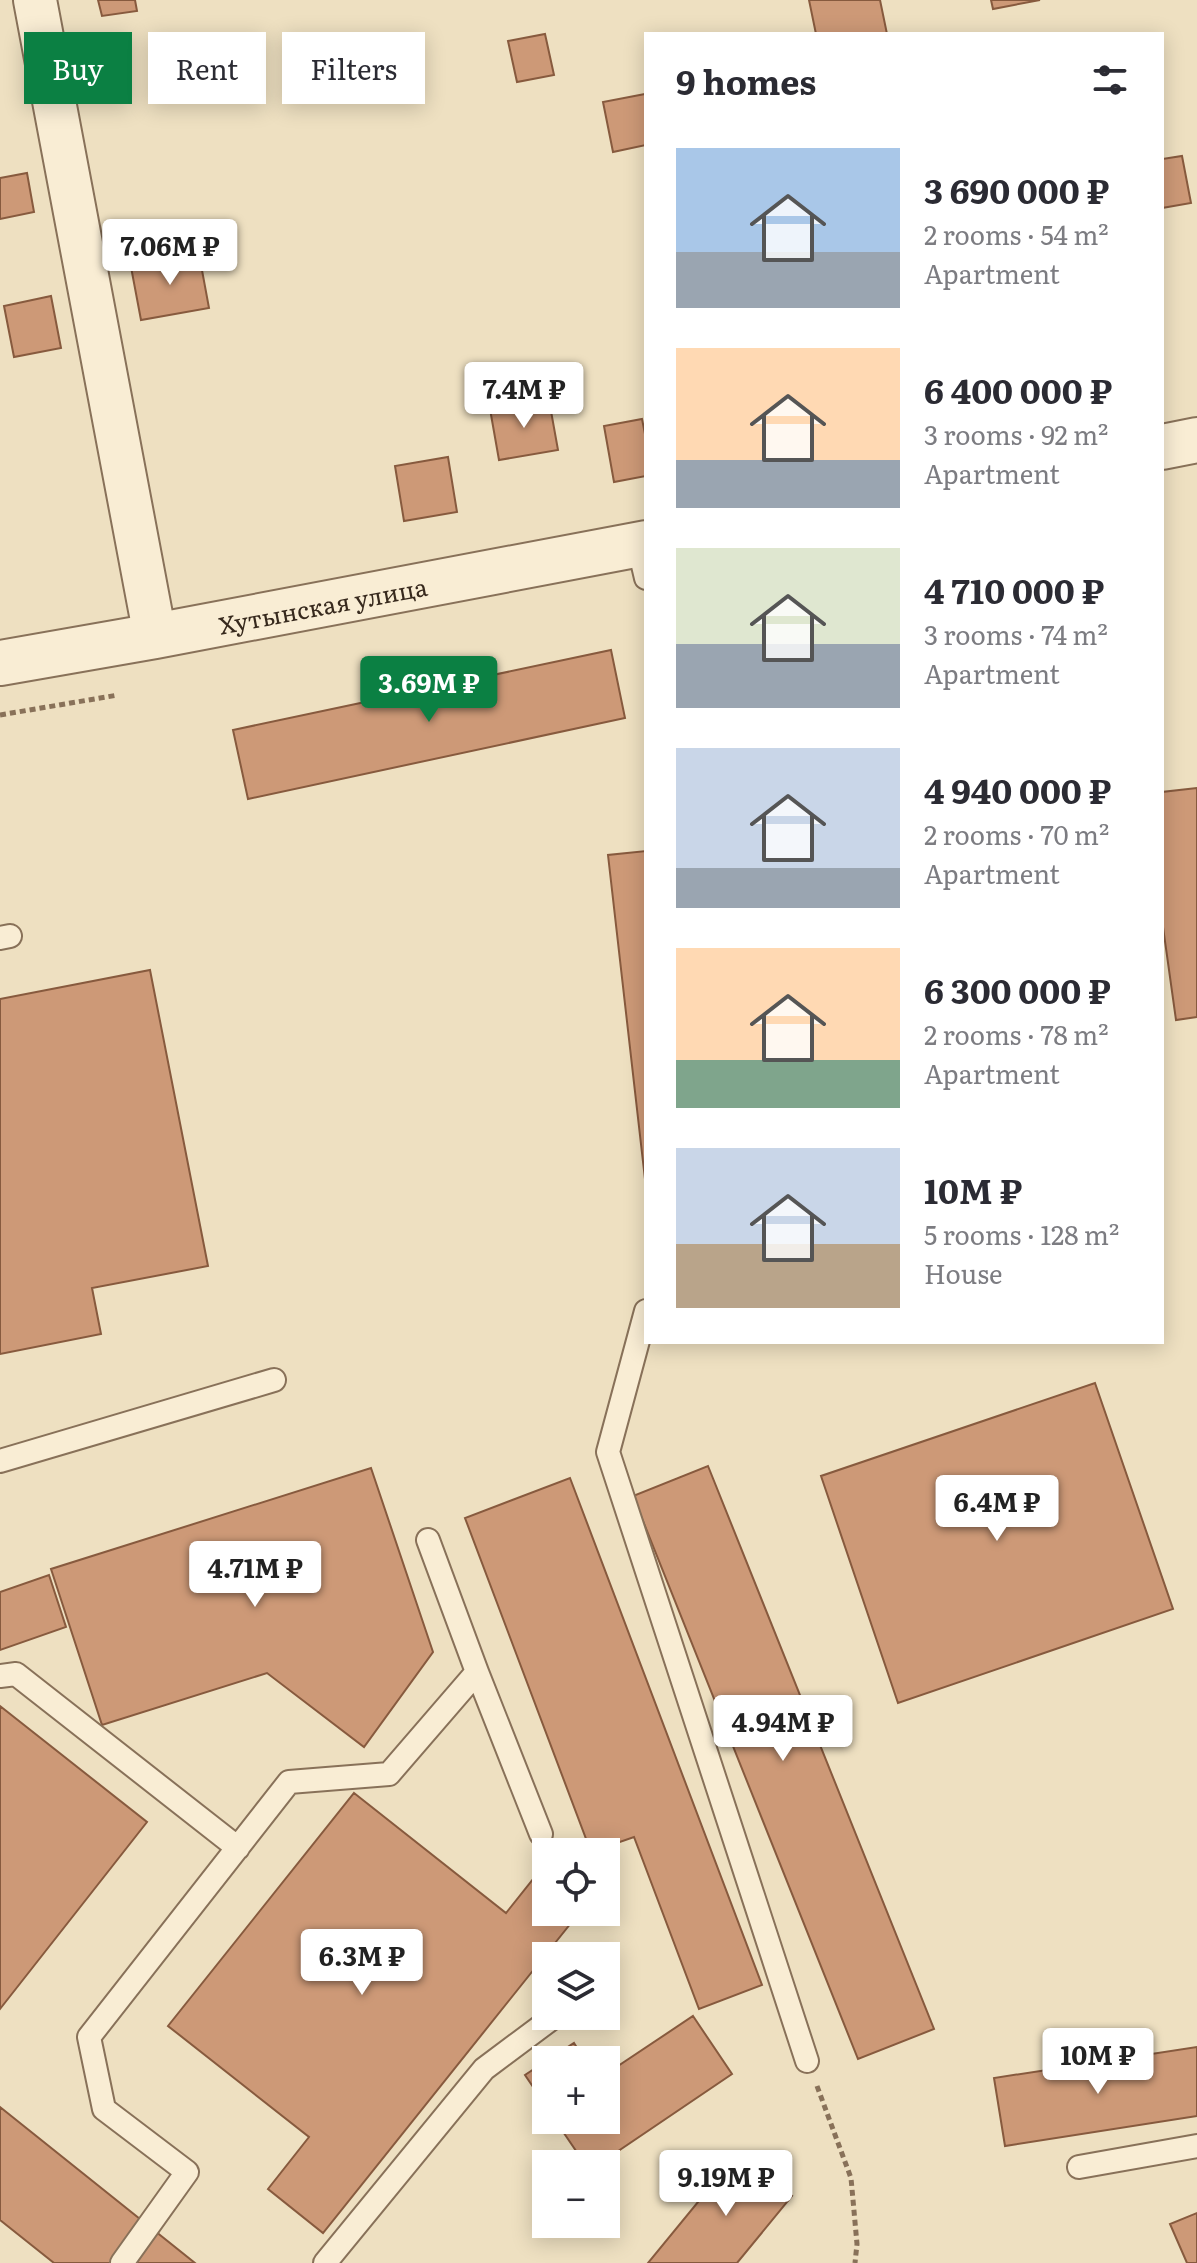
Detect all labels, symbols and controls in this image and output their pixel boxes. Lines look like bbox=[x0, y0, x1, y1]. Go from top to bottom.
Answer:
chip: Buy bbox=[24, 32, 132, 104]
chip: Rent bbox=[148, 32, 266, 104]
chip: Filters bbox=[282, 32, 425, 104]
text: 9 homes bbox=[676, 55, 816, 105]
icon: filters bbox=[1088, 58, 1132, 102]
text: 3 690 000 ₽ bbox=[924, 164, 1109, 214]
icon: home bbox=[740, 180, 836, 276]
text: 2 rooms · 54 m² bbox=[924, 214, 1109, 253]
pin: 7.06M ₽ bbox=[96, 219, 244, 287]
text: 7.06M ₽ bbox=[120, 225, 220, 264]
text: Apartment bbox=[924, 253, 1060, 292]
pin: 7.4M ₽ bbox=[459, 362, 589, 430]
text: 6 400 000 ₽ bbox=[924, 364, 1112, 414]
text: 7.4M ₽ bbox=[482, 368, 566, 407]
icon: home bbox=[740, 380, 836, 476]
text: 3 rooms · 92 m² bbox=[924, 414, 1108, 453]
text: Apartment bbox=[924, 453, 1060, 492]
text: 4 710 000 ₽ bbox=[924, 564, 1104, 614]
street label: Хутынская улица bbox=[216, 567, 430, 641]
icon: home bbox=[740, 580, 836, 676]
text: 3 rooms · 74 m² bbox=[924, 614, 1108, 653]
text: Apartment bbox=[924, 653, 1060, 692]
pin: 3.69M ₽ bbox=[355, 656, 503, 724]
text: 3.69M ₽ bbox=[378, 662, 480, 701]
text: 4 940 000 ₽ bbox=[924, 764, 1111, 814]
icon: home bbox=[740, 780, 836, 876]
text: 2 rooms · 70 m² bbox=[924, 814, 1109, 853]
text: Apartment bbox=[924, 853, 1060, 892]
text: 6 300 000 ₽ bbox=[924, 964, 1111, 1014]
icon: home bbox=[740, 980, 836, 1076]
text: 2 rooms · 78 m² bbox=[924, 1014, 1109, 1053]
text: Apartment bbox=[924, 1053, 1060, 1092]
text: 10M ₽ bbox=[924, 1164, 1022, 1214]
icon: home bbox=[740, 1180, 836, 1276]
text: 5 rooms · 128 m² bbox=[924, 1214, 1119, 1253]
text: House bbox=[924, 1253, 1002, 1292]
pin: 6.4M ₽ bbox=[932, 1475, 1062, 1543]
text: 6.4M ₽ bbox=[954, 1481, 1040, 1520]
pin: 4.71M ₽ bbox=[181, 1541, 329, 1609]
text: 4.71M ₽ bbox=[207, 1547, 303, 1586]
pin: 4.94M ₽ bbox=[709, 1695, 857, 1763]
text: 4.94M ₽ bbox=[732, 1701, 835, 1740]
map controls bbox=[532, 1838, 620, 2238]
button: locate bbox=[532, 1838, 620, 1926]
pin: 6.3M ₽ bbox=[297, 1929, 427, 1997]
text: 6.3M ₽ bbox=[319, 1935, 405, 1974]
button: layers bbox=[532, 1942, 620, 2030]
pin: 10M ₽ bbox=[1042, 2028, 1154, 2096]
text: 10M ₽ bbox=[1060, 2034, 1136, 2073]
button: + bbox=[532, 2046, 620, 2134]
button: − bbox=[532, 2150, 620, 2238]
pin: 9.19M ₽ bbox=[652, 2150, 800, 2218]
text: 9.19M ₽ bbox=[677, 2156, 775, 2195]

